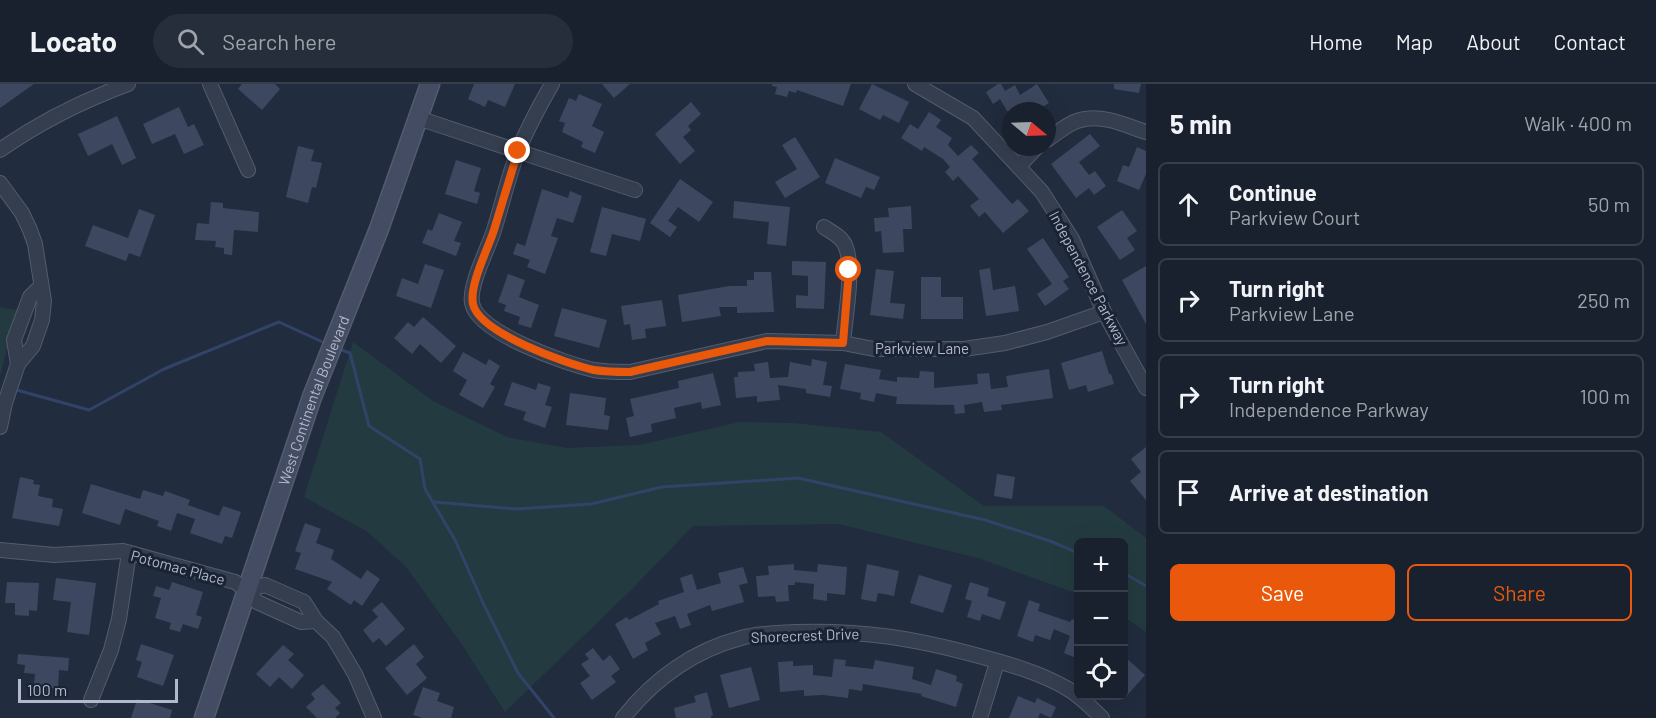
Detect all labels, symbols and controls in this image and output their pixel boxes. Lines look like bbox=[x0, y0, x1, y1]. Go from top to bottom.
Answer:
search box bbox=[153, 14, 573, 68]
text: Locato bbox=[30, 24, 117, 58]
icon: search bbox=[174, 25, 207, 58]
text: Search here bbox=[222, 28, 337, 54]
text: Home bbox=[1309, 29, 1363, 54]
text: Map bbox=[1396, 29, 1433, 54]
text: About bbox=[1466, 29, 1521, 54]
text: Contact bbox=[1554, 29, 1626, 54]
north arrow bbox=[1002, 102, 1056, 156]
text: 5 min bbox=[1170, 108, 1232, 139]
text: Walk · 400 m bbox=[1524, 111, 1632, 135]
route end bbox=[504, 137, 530, 163]
text: Continue bbox=[1229, 179, 1317, 205]
icon: ahead bbox=[1172, 188, 1205, 221]
text: 50 m bbox=[1588, 192, 1630, 216]
text: Parkview Court bbox=[1229, 205, 1360, 229]
street label: Independence Parkway bbox=[1046, 208, 1132, 348]
route start bbox=[835, 256, 861, 282]
text: Turn right bbox=[1229, 275, 1324, 301]
icon: right bbox=[1172, 284, 1205, 317]
text: 250 m bbox=[1577, 288, 1630, 312]
text: Parkview Lane bbox=[1229, 301, 1355, 325]
street label: West Continental Boulevard bbox=[274, 313, 353, 487]
street label: Parkview Lane bbox=[875, 339, 969, 357]
text: Turn right bbox=[1229, 371, 1324, 397]
icon: right bbox=[1172, 380, 1205, 413]
text: 100 m bbox=[1580, 384, 1630, 408]
text: Independence Parkway bbox=[1229, 397, 1429, 421]
icon: arrive bbox=[1172, 476, 1205, 509]
text: Arrive at destination bbox=[1229, 479, 1428, 505]
map controls bbox=[1074, 538, 1128, 700]
button: + bbox=[1074, 538, 1128, 592]
street label: Potomac Place bbox=[129, 546, 227, 588]
button: Save bbox=[1170, 564, 1395, 621]
button: Share bbox=[1407, 564, 1632, 621]
button: − bbox=[1074, 592, 1128, 646]
street label: Shorecrest Drive bbox=[751, 624, 859, 646]
button: locate bbox=[1074, 646, 1128, 700]
scale bar bbox=[18, 676, 178, 704]
text: 100 m bbox=[27, 680, 67, 699]

